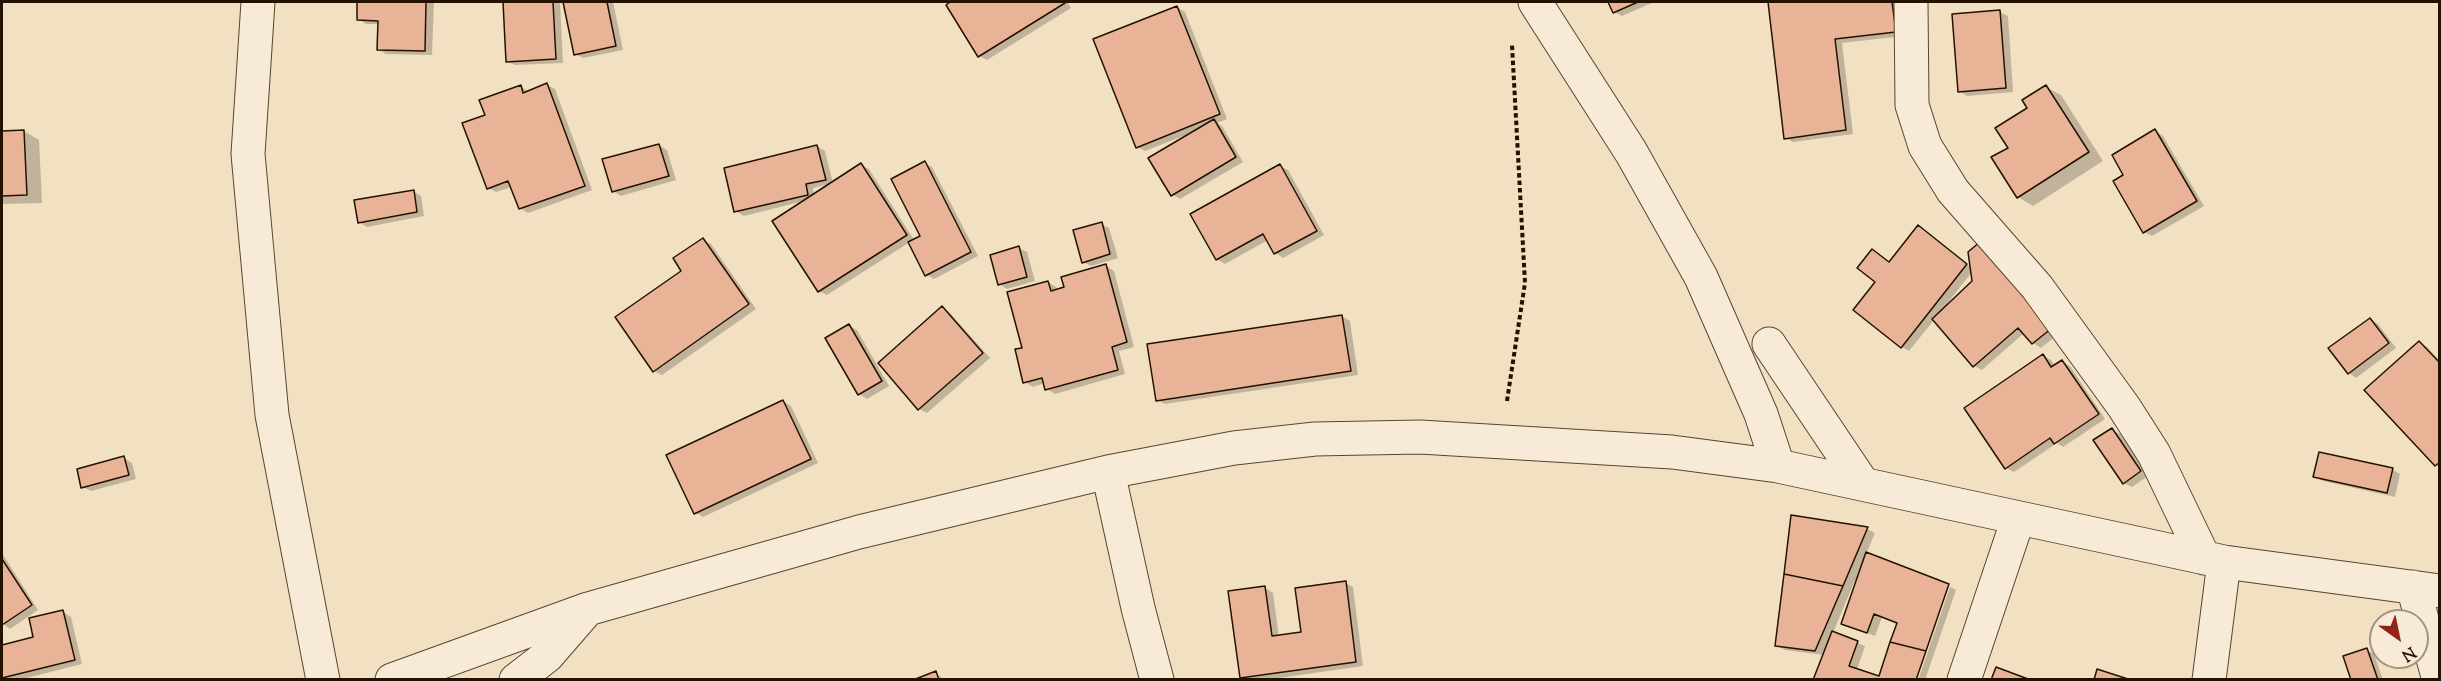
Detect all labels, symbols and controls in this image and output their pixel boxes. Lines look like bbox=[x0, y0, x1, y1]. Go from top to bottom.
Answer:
north arrow bbox=[2369, 609, 2429, 669]
text: N bbox=[2396, 640, 2420, 666]

